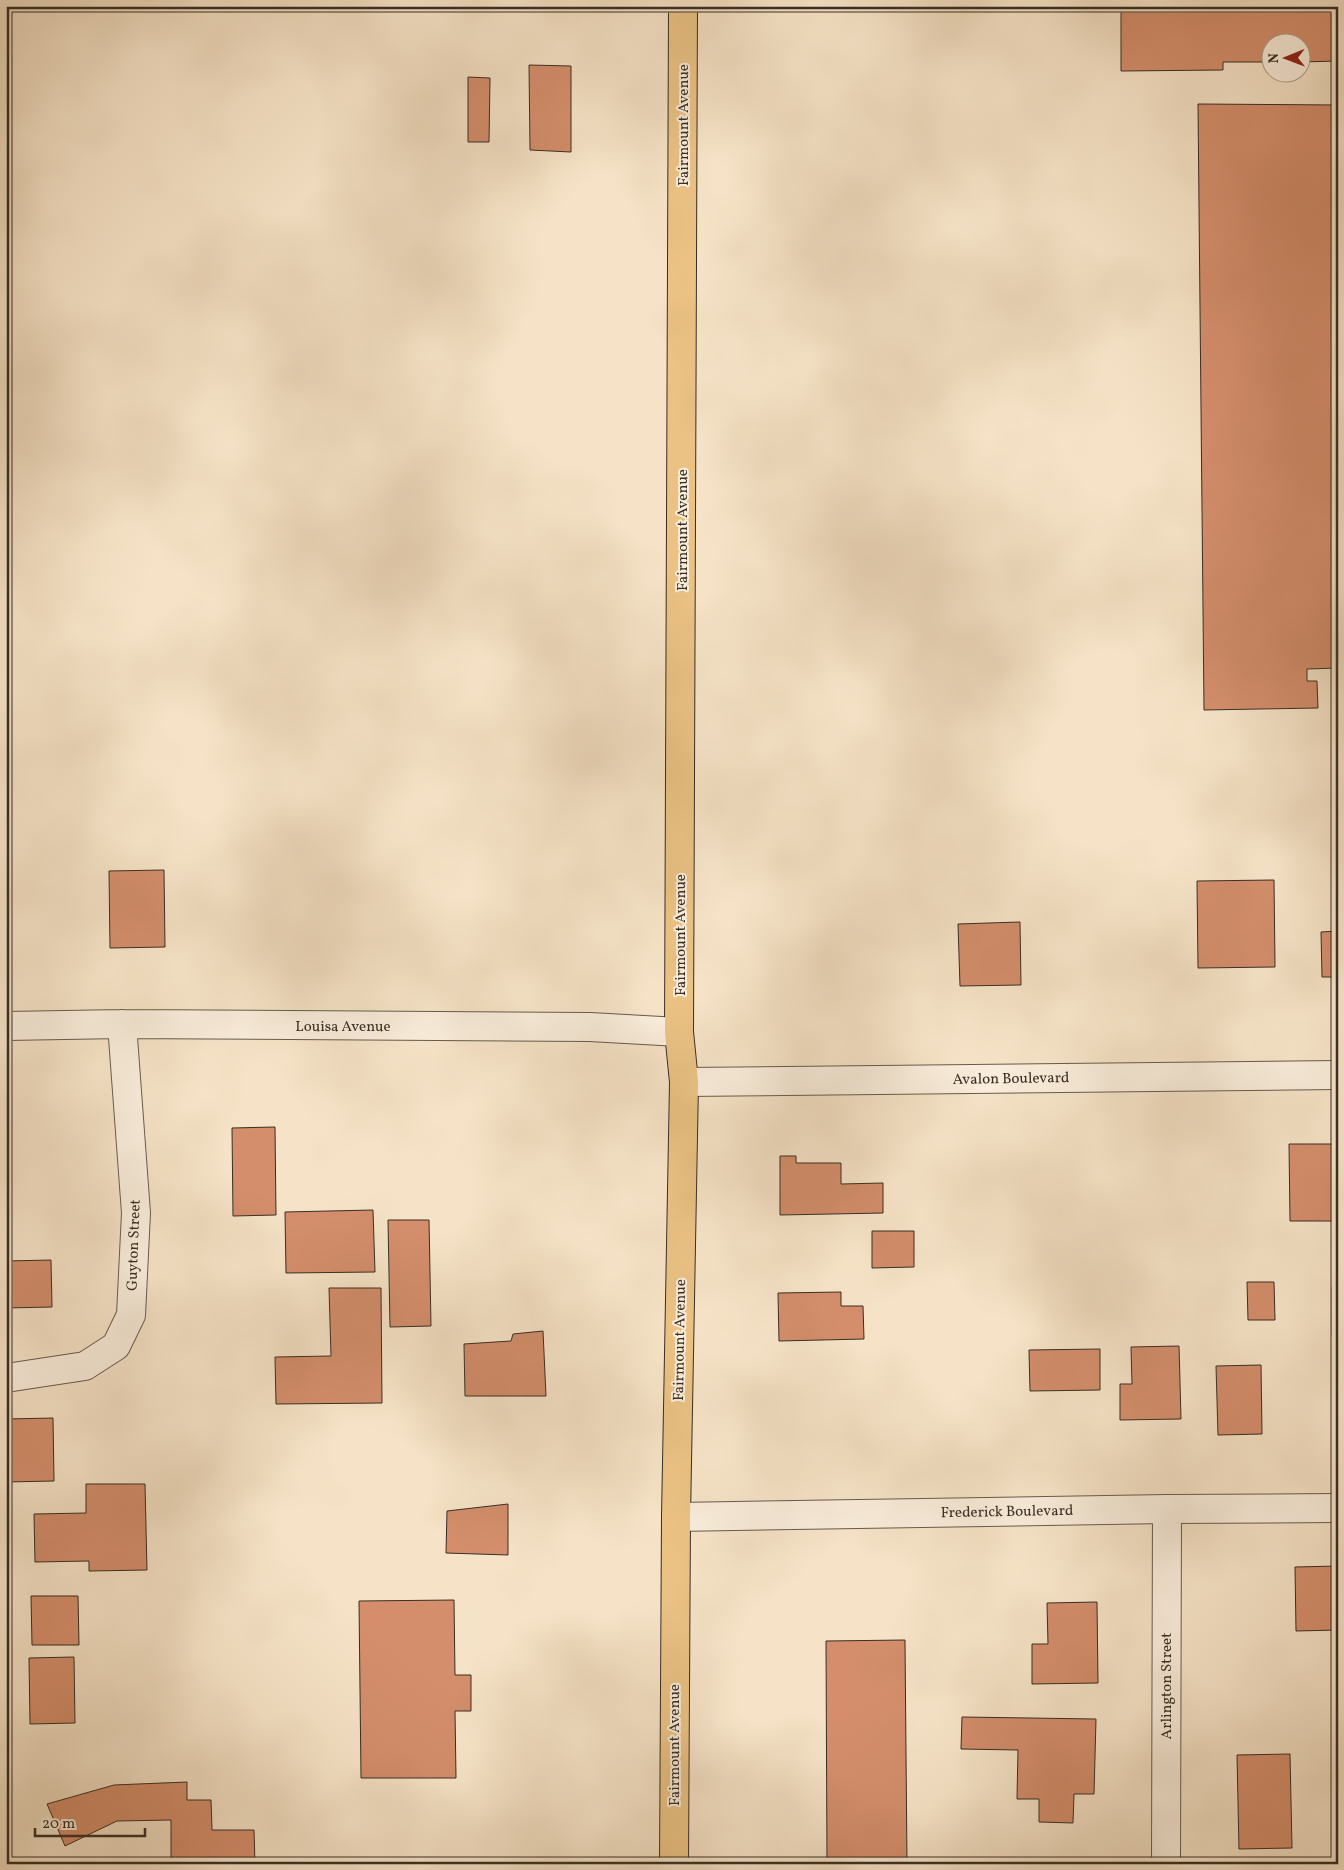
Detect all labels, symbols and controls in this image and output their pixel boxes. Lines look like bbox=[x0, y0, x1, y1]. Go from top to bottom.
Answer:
north arrow bbox=[1262, 32, 1312, 82]
text: N bbox=[1265, 53, 1284, 63]
street label: Fairmount Avenue bbox=[674, 64, 695, 186]
street label: Fairmount Avenue bbox=[673, 469, 694, 591]
street label: Fairmount Avenue bbox=[671, 874, 692, 996]
street label: Louisa Avenue bbox=[295, 1017, 391, 1038]
street label: Avalon Boulevard bbox=[952, 1068, 1070, 1091]
street label: Guyton Street bbox=[122, 1199, 147, 1291]
street label: Fairmount Avenue bbox=[669, 1279, 692, 1401]
street label: Frederick Boulevard bbox=[941, 1501, 1074, 1524]
street label: Arlington Street bbox=[1157, 1633, 1178, 1739]
street label: Fairmount Avenue bbox=[665, 1684, 686, 1806]
scale bar bbox=[35, 1805, 145, 1837]
text: 20 m bbox=[42, 1814, 75, 1835]

